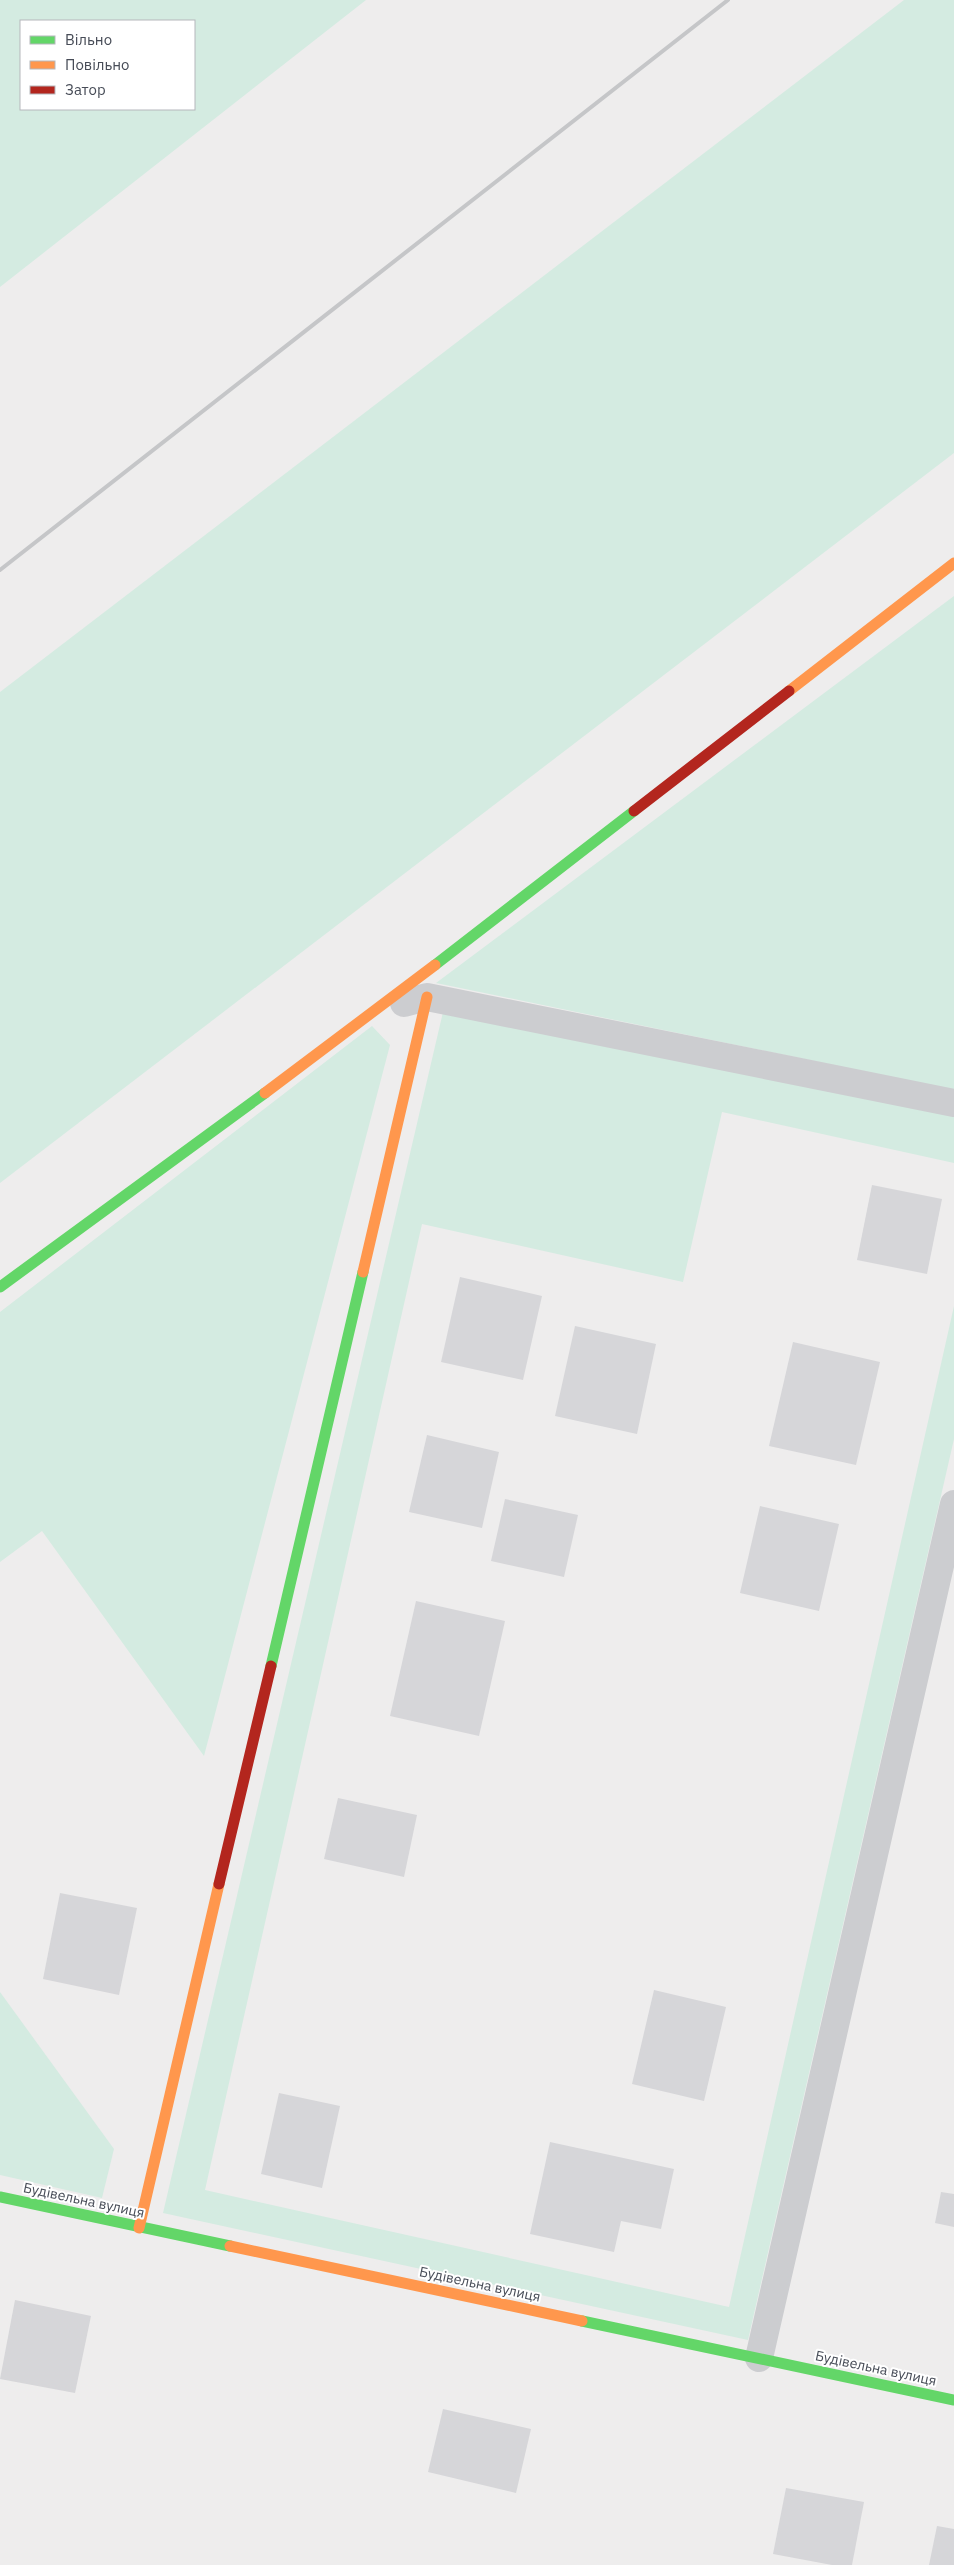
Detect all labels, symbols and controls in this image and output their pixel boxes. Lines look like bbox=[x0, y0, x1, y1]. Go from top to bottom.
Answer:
legend bbox=[20, 20, 195, 110]
text: Вільно bbox=[65, 30, 112, 49]
text: Повільно bbox=[65, 55, 129, 74]
text: Затор bbox=[65, 80, 106, 99]
street label: Будівельна вулиця bbox=[22, 2178, 146, 2222]
street label: Будівельна вулиця bbox=[418, 2262, 542, 2306]
street label: Будівельна вулиця bbox=[814, 2346, 938, 2390]

